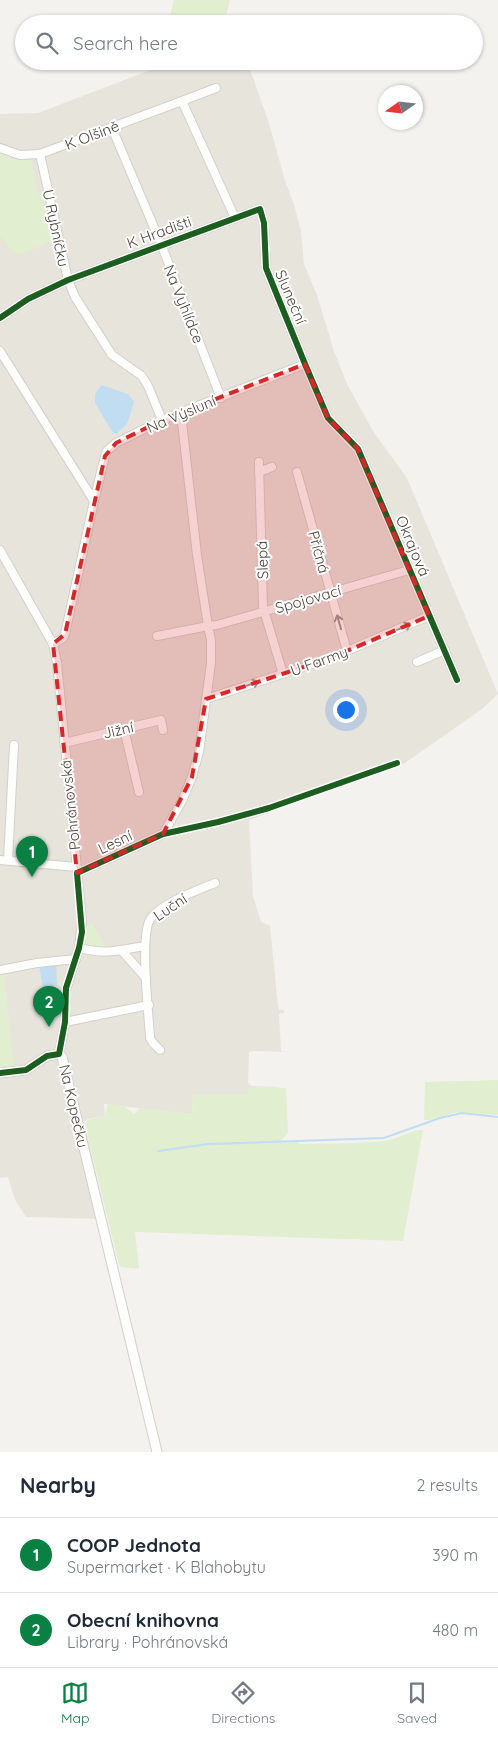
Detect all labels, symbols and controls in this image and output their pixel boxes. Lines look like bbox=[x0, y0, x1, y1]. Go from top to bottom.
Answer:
search box bbox=[15, 15, 483, 70]
icon: search bbox=[33, 29, 61, 57]
text: Search here bbox=[73, 31, 178, 55]
north arrow bbox=[378, 85, 423, 130]
street label: K Olšině bbox=[62, 116, 122, 154]
street label: U Rybníčku bbox=[39, 188, 73, 268]
street label: K Hradišti bbox=[124, 212, 194, 252]
street label: Na Vyhlídce bbox=[160, 262, 208, 346]
street label: Sluneční bbox=[271, 267, 311, 328]
street label: Na Výsluní bbox=[144, 391, 219, 437]
street label: Okrajová bbox=[392, 513, 434, 579]
street label: Příčná bbox=[304, 529, 334, 575]
street label: Slepá bbox=[252, 540, 272, 580]
street label: Spojovací bbox=[273, 580, 344, 617]
one-way arrow bbox=[333, 614, 343, 630]
one-way arrow bbox=[396, 622, 411, 631]
street label: U Farmy bbox=[288, 642, 350, 680]
one-way arrow bbox=[244, 679, 260, 688]
your location bbox=[333, 697, 359, 723]
street label: Jižní bbox=[101, 717, 136, 743]
street label: Pohránovská bbox=[56, 759, 84, 851]
street label: Lesní bbox=[95, 826, 136, 858]
pin: 1 bbox=[16, 836, 48, 877]
street label: Luční bbox=[150, 889, 191, 925]
pin: 2 bbox=[33, 986, 65, 1027]
street label: Na Kopečku bbox=[55, 1063, 93, 1149]
text: Nearby bbox=[20, 1472, 96, 1498]
text: 2 results bbox=[416, 1475, 478, 1495]
text: COOP Jednota bbox=[67, 1533, 201, 1557]
text: 1 bbox=[33, 1545, 39, 1565]
text: 390 m bbox=[432, 1545, 478, 1565]
text: Supermarket · K Blahobytu bbox=[67, 1557, 266, 1577]
text: Obecní knihovna bbox=[67, 1608, 219, 1632]
text: 2 bbox=[31, 1620, 41, 1640]
text: 480 m bbox=[432, 1620, 478, 1640]
text: Library · Pohránovská bbox=[67, 1632, 228, 1652]
tab: Map bbox=[61, 1679, 89, 1727]
tab: Directions bbox=[211, 1679, 275, 1727]
tab: Saved bbox=[397, 1679, 437, 1727]

